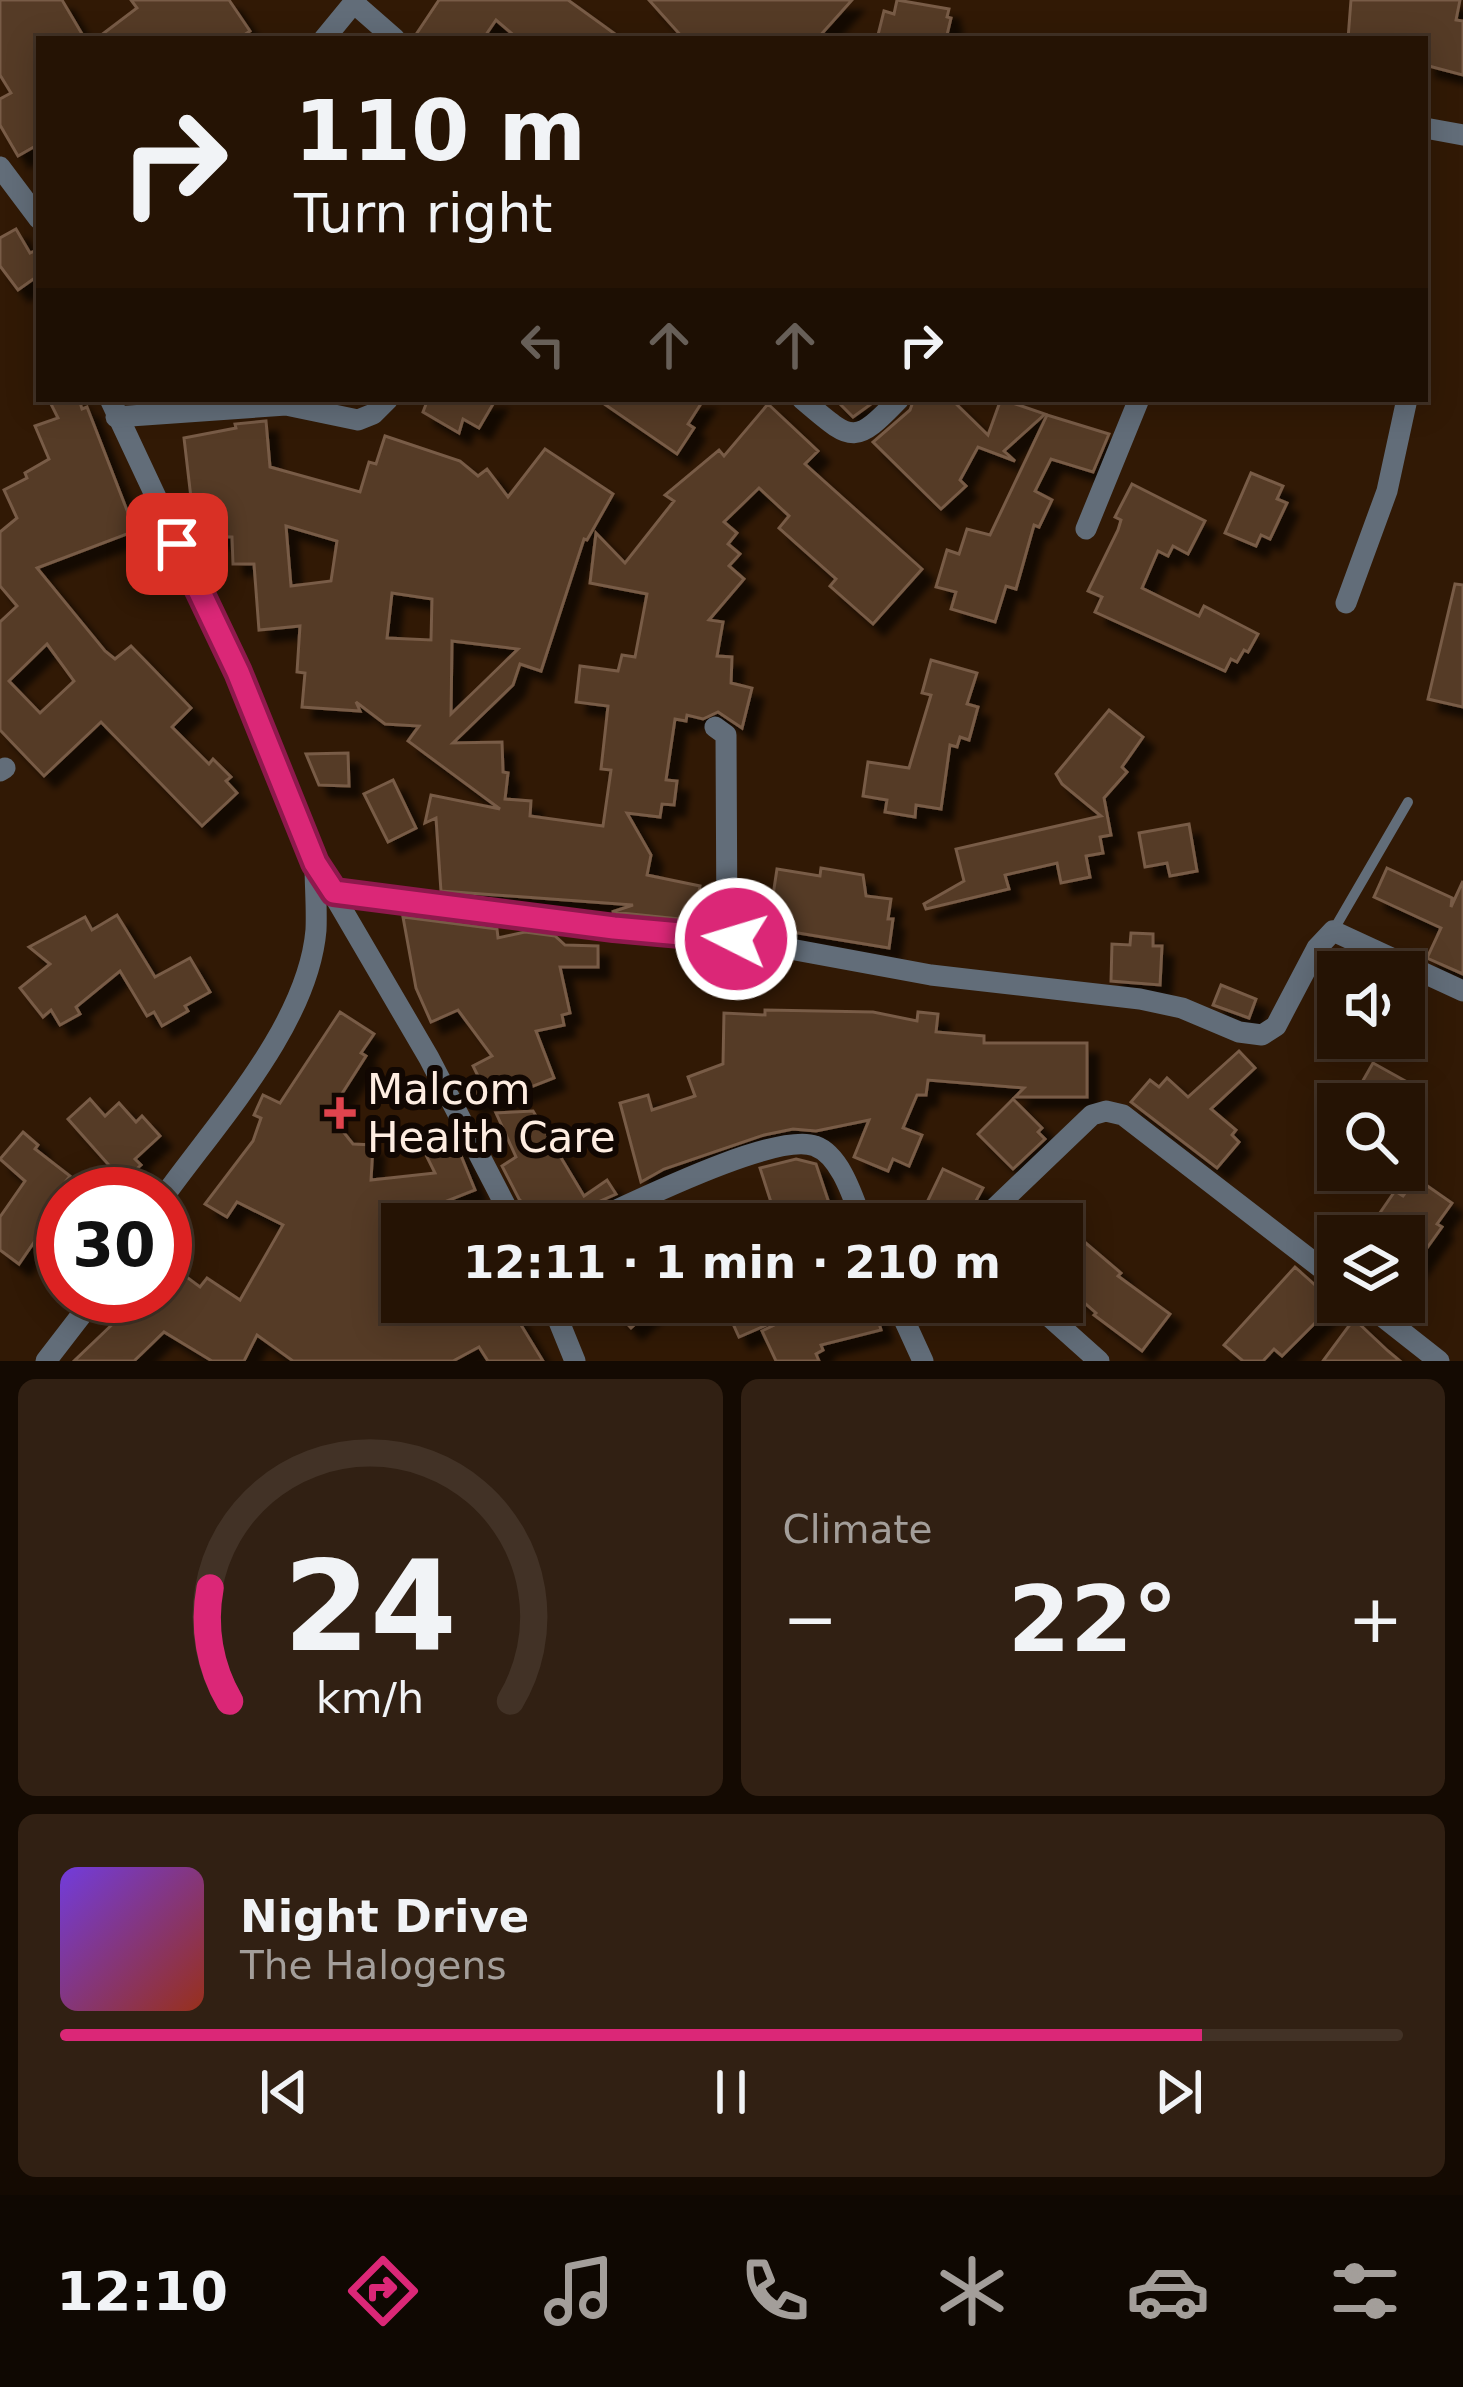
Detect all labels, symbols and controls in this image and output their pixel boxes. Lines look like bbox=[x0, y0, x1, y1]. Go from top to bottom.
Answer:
text: 110 m bbox=[294, 82, 586, 180]
icon: right bbox=[96, 84, 252, 240]
text: Turn right bbox=[294, 182, 553, 245]
icon: left bbox=[510, 312, 576, 378]
icon: ahead bbox=[636, 312, 702, 378]
icon: ahead bbox=[762, 312, 828, 378]
icon: right bbox=[888, 312, 954, 378]
pin bbox=[126, 493, 228, 595]
icon: arrive bbox=[144, 511, 210, 577]
position arrow bbox=[673, 876, 799, 1002]
map controls bbox=[1317, 951, 1425, 1323]
button: sound bbox=[1317, 951, 1425, 1059]
place label: Malcom Health Care bbox=[367, 1065, 616, 1162]
button: search bbox=[1317, 1083, 1425, 1191]
marker: Malcom Health Care bbox=[324, 1097, 356, 1129]
speed limit sign: 30 bbox=[36, 1167, 192, 1323]
button: layers bbox=[1317, 1215, 1425, 1323]
text: 12:11 · 1 min · 210 m bbox=[463, 1236, 1001, 1289]
text: Climate bbox=[783, 1507, 933, 1552]
text: 24 bbox=[283, 1534, 457, 1679]
text: 22° bbox=[1008, 1567, 1178, 1672]
text: − bbox=[783, 1581, 838, 1658]
text: + bbox=[1348, 1581, 1403, 1658]
text: km/h bbox=[316, 1672, 424, 1722]
text: Night Drive bbox=[240, 1890, 529, 1943]
text: The Halogens bbox=[240, 1943, 507, 1988]
icon: previous bbox=[251, 2059, 317, 2125]
icon: pause bbox=[698, 2059, 764, 2125]
icon: next bbox=[1146, 2059, 1212, 2125]
icon: directions bbox=[341, 2249, 425, 2333]
icon: music bbox=[537, 2249, 621, 2333]
icon: phone bbox=[733, 2249, 817, 2333]
icon: climate bbox=[930, 2249, 1014, 2333]
icon: car bbox=[1126, 2249, 1210, 2333]
icon: filters bbox=[1323, 2249, 1407, 2333]
text: 12:10 bbox=[56, 2260, 228, 2323]

